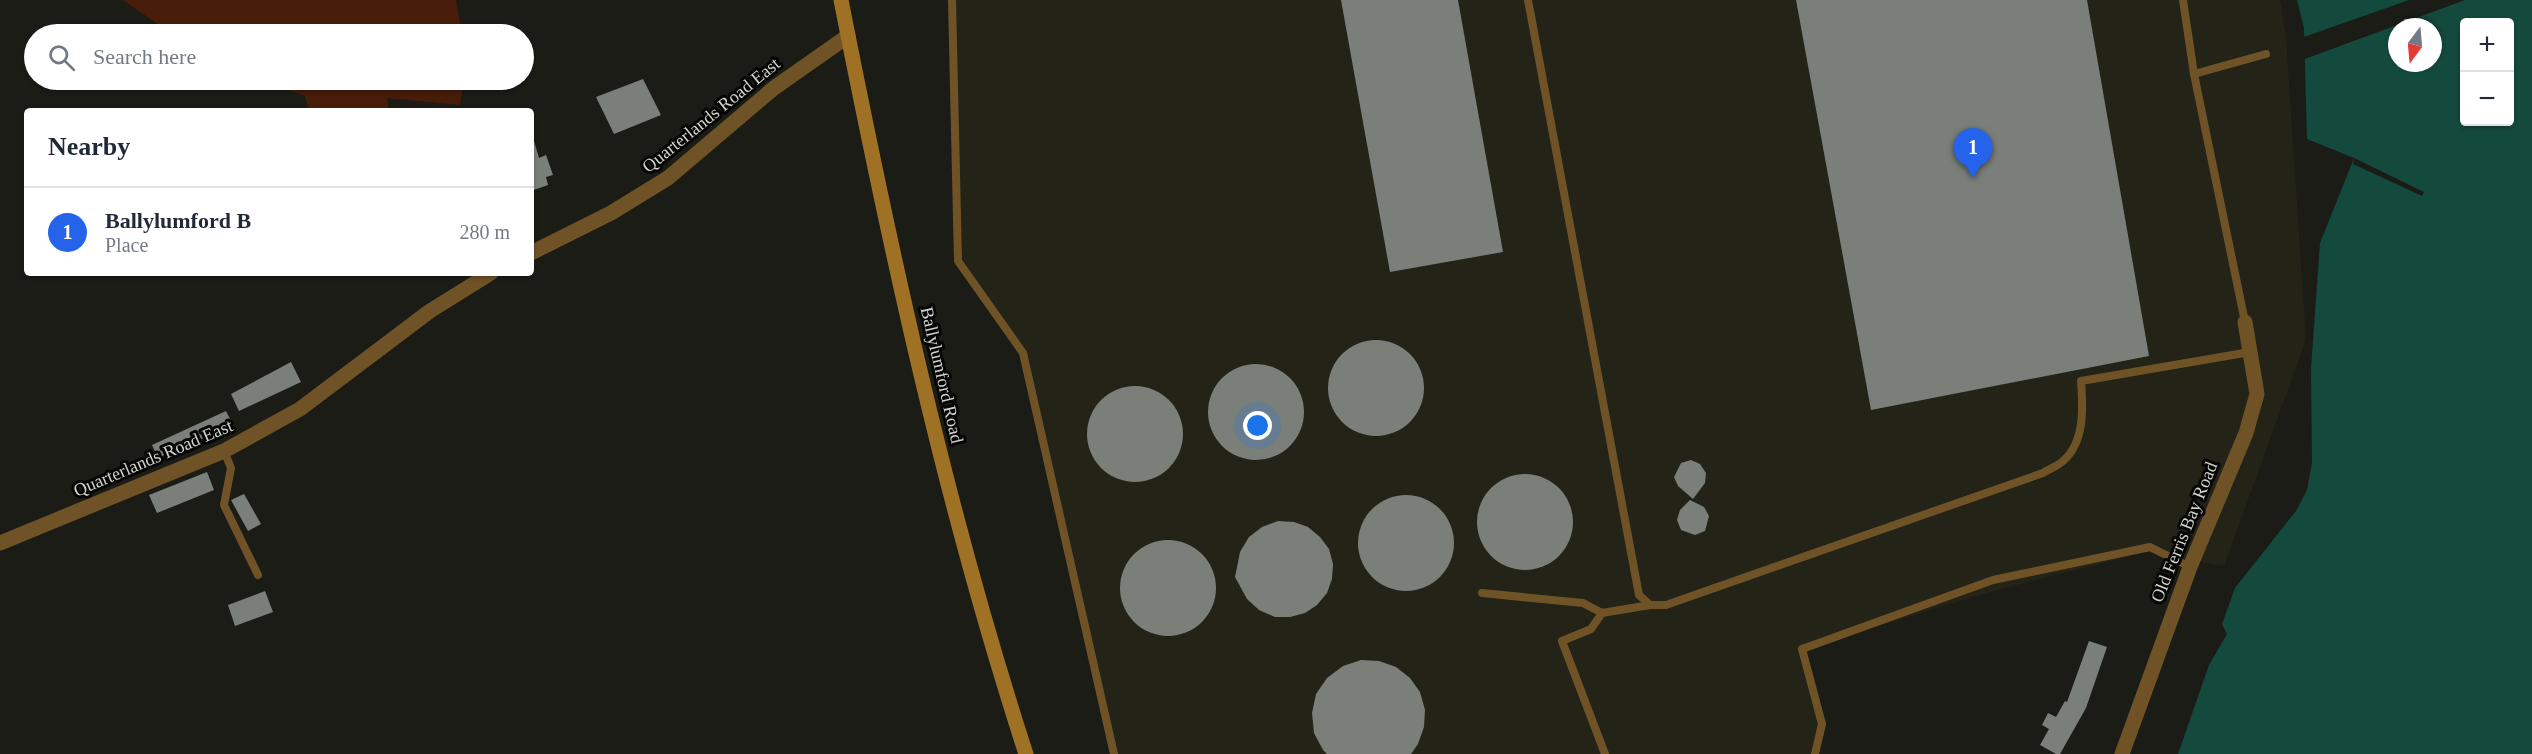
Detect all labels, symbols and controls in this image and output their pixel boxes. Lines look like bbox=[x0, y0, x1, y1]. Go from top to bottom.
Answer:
north arrow bbox=[2388, 18, 2442, 72]
map controls bbox=[2460, 18, 2514, 126]
button: + bbox=[2460, 18, 2514, 72]
search box bbox=[24, 24, 534, 90]
icon: search bbox=[45, 41, 78, 74]
text: Search here bbox=[93, 44, 196, 69]
street label: Quarterlands Road East bbox=[638, 53, 784, 177]
button: − bbox=[2460, 72, 2514, 126]
pin: 1 bbox=[1954, 128, 1992, 178]
text: Nearby bbox=[48, 132, 130, 161]
text: Ballylumford B bbox=[105, 208, 251, 233]
text: 1 bbox=[63, 221, 73, 243]
text: 280 m bbox=[459, 221, 510, 243]
text: Place bbox=[105, 234, 148, 256]
street label: Ballylumford Road bbox=[917, 305, 967, 445]
your location bbox=[1243, 411, 1272, 440]
street label: Quarterlands Road East bbox=[70, 415, 236, 501]
street label: Old Ferris Bay Road bbox=[2147, 459, 2221, 605]

